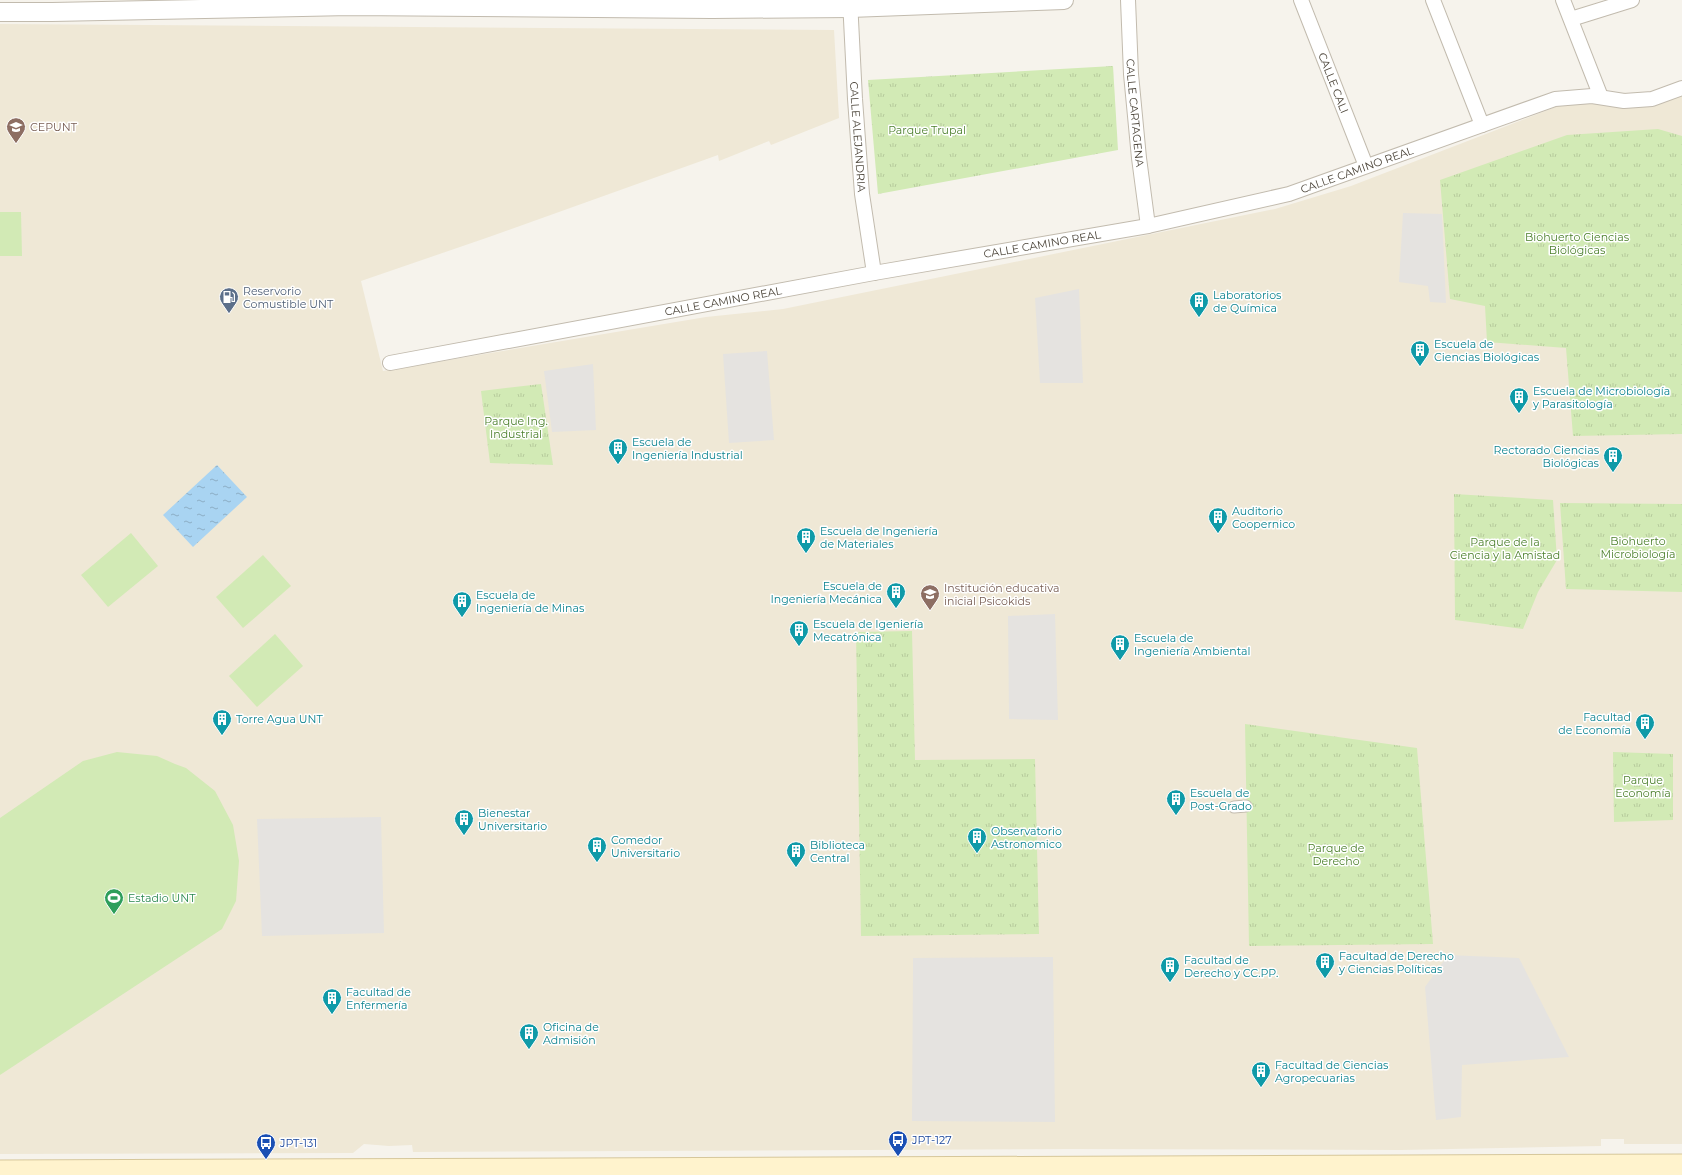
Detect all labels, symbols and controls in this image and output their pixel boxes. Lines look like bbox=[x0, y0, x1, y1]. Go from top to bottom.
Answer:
street label: CALLE CALI bbox=[1315, 51, 1352, 115]
street label: CALLE CARTAGENA bbox=[1123, 58, 1147, 168]
street label: CALLE ALEJANDRIA bbox=[847, 81, 869, 193]
school or university icon: CEPUNT bbox=[5, 116, 27, 144]
place label: CEPUNT bbox=[30, 120, 78, 134]
park label: Parque Trupal bbox=[888, 123, 966, 137]
street label: CALLE CAMINO REAL bbox=[1299, 143, 1416, 196]
street label: CALLE CAMINO REAL bbox=[983, 227, 1102, 261]
park label: Biohuerto Ciencias Biológicas bbox=[1525, 230, 1630, 257]
street label: CALLE CAMINO REAL bbox=[664, 283, 783, 319]
place label: Reservorio Comustible UNT bbox=[243, 284, 334, 311]
fuel station icon: Reservorio Comustible UNT bbox=[218, 286, 240, 314]
place label: Laboratorios de Química bbox=[1213, 288, 1282, 315]
building icon: Laboratorios de Química bbox=[1188, 290, 1210, 318]
place label: Escuela de Ciencias Biológicas bbox=[1434, 337, 1540, 364]
building icon: Escuela de Ciencias Biológicas bbox=[1409, 339, 1431, 367]
place label: Escuela de Microbiología y Parasitología bbox=[1532, 384, 1670, 411]
building icon: Escuela de Microbiología y Parasitología bbox=[1508, 386, 1530, 414]
park label: Parque Ing. Industrial bbox=[484, 414, 548, 441]
place label: Escuela de Ingeniería Industrial bbox=[632, 435, 743, 462]
building icon: Escuela de Ingeniería Industrial bbox=[607, 437, 629, 465]
place label: Rectorado Ciencias Biológicas bbox=[1494, 443, 1600, 470]
building icon: Rectorado Ciencias Biológicas bbox=[1602, 445, 1624, 473]
place label: Auditorio Coopernico bbox=[1232, 504, 1295, 531]
building icon: Auditorio Coopernico bbox=[1207, 506, 1229, 534]
place label: Escuela de Ingeniería de Materiales bbox=[820, 524, 938, 551]
building icon: Escuela de Ingeniería de Materiales bbox=[795, 526, 817, 554]
park label: Biohuerto Microbiología bbox=[1601, 534, 1675, 561]
park label: Parque de la Ciencia y la Amistad bbox=[1450, 535, 1560, 562]
place label: Escuela de Ingeniería Mecánica bbox=[770, 579, 882, 606]
building icon: Escuela de Ingeniería Mecánica bbox=[885, 581, 907, 609]
place label: Institución educativa inicial Psicokids bbox=[944, 581, 1059, 608]
school or university icon: Institución educativa inicial Psicokids bbox=[919, 583, 941, 611]
place label: Escuela de Ingeniería de Minas bbox=[476, 588, 585, 615]
building icon: Escuela de Ingeniería de Minas bbox=[451, 590, 473, 618]
place label: Escuela de Igeniería Mecatrónica bbox=[813, 617, 924, 644]
building icon: Escuela de Igeniería Mecatrónica bbox=[788, 619, 810, 647]
place label: Escuela de Ingeniería Ambiental bbox=[1134, 631, 1250, 658]
building icon: Escuela de Ingeniería Ambiental bbox=[1109, 633, 1131, 661]
building icon: Torre Agua UNT bbox=[211, 708, 233, 736]
place label: Facultad de Economía bbox=[1558, 710, 1631, 737]
place label: Torre Agua UNT bbox=[236, 712, 324, 726]
building icon: Facultad de Economía bbox=[1634, 712, 1656, 740]
park label: Parque Economía bbox=[1615, 773, 1671, 800]
place label: Escuela de Post-Grado bbox=[1190, 786, 1252, 813]
building icon: Escuela de Post-Grado bbox=[1165, 788, 1187, 816]
place label: Bienestar Universitario bbox=[478, 806, 547, 833]
building icon: Bienestar Universitario bbox=[453, 808, 475, 836]
place label: Observatorio Astronomico bbox=[991, 824, 1062, 851]
building icon: Observatorio Astronomico bbox=[966, 826, 988, 854]
place label: Comedor Universitario bbox=[611, 833, 680, 860]
building icon: Comedor Universitario bbox=[586, 835, 608, 863]
place label: Biblioteca Central bbox=[810, 838, 865, 865]
building icon: Biblioteca Central bbox=[785, 840, 807, 868]
park label: Parque de Derecho bbox=[1308, 841, 1365, 868]
sports icon: Estadio UNT bbox=[103, 887, 125, 915]
place label: Estadio UNT bbox=[128, 891, 196, 905]
place label: Facultad de Derecho y Ciencias Políticas bbox=[1338, 949, 1454, 976]
building icon: Facultad de Derecho y Ciencias Políticas bbox=[1314, 951, 1336, 979]
place label: Facultad de Derecho y CC.PP. bbox=[1184, 953, 1278, 980]
building icon: Facultad de Derecho y CC.PP. bbox=[1159, 955, 1181, 983]
place label: Facultad de Enfermería bbox=[346, 985, 411, 1012]
building icon: Facultad de Enfermería bbox=[321, 987, 343, 1015]
place label: Oficina de Admisión bbox=[543, 1020, 599, 1047]
building icon: Oficina de Admisión bbox=[518, 1022, 540, 1050]
place label: Facultad de Ciencias Agropecuarias bbox=[1275, 1058, 1389, 1085]
building icon: Facultad de Ciencias Agropecuarias bbox=[1250, 1060, 1272, 1088]
bus stop icon: JPT-127 bbox=[887, 1129, 909, 1157]
bus stop icon: JPT-131 bbox=[255, 1132, 277, 1160]
place label: JPT-127 bbox=[911, 1133, 952, 1147]
place label: JPT-131 bbox=[279, 1136, 317, 1150]

